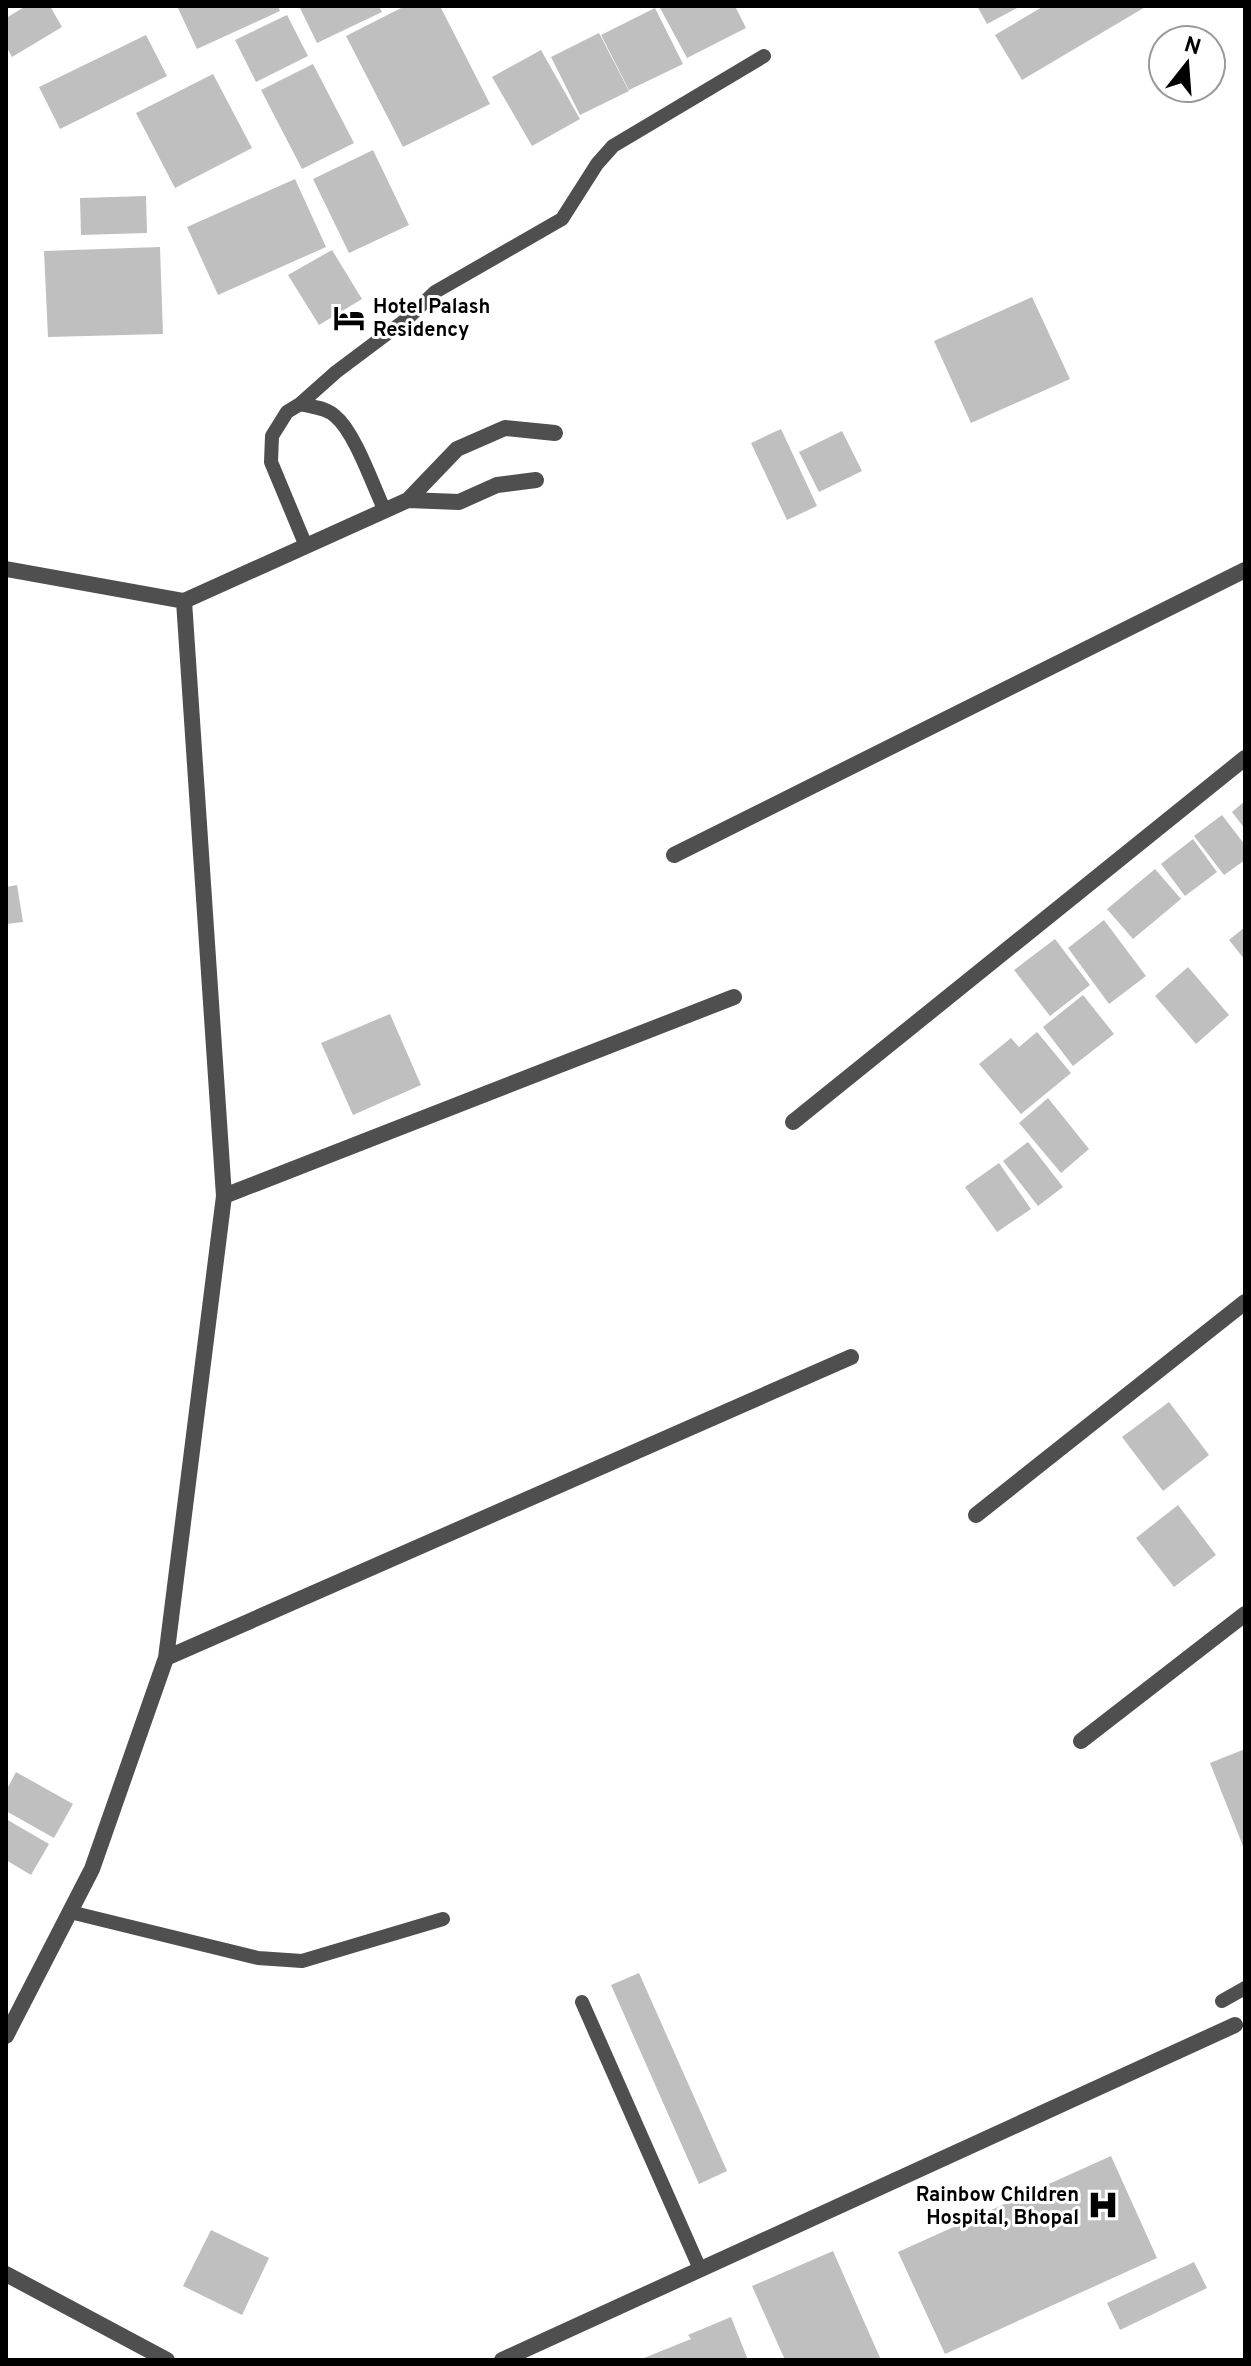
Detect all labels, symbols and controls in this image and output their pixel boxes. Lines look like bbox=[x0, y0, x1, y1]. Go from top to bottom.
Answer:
north arrow bbox=[1147, 24, 1227, 104]
text: N bbox=[1181, 32, 1204, 62]
place label: Hotel Palash Residency bbox=[373, 295, 490, 344]
hotel icon: Hotel Palash Residency bbox=[332, 301, 366, 335]
place label: Rainbow Children Hospital, Bhopal bbox=[916, 2183, 1079, 2232]
hospital icon: Rainbow Children Hospital, Bhopal bbox=[1086, 2188, 1120, 2222]

